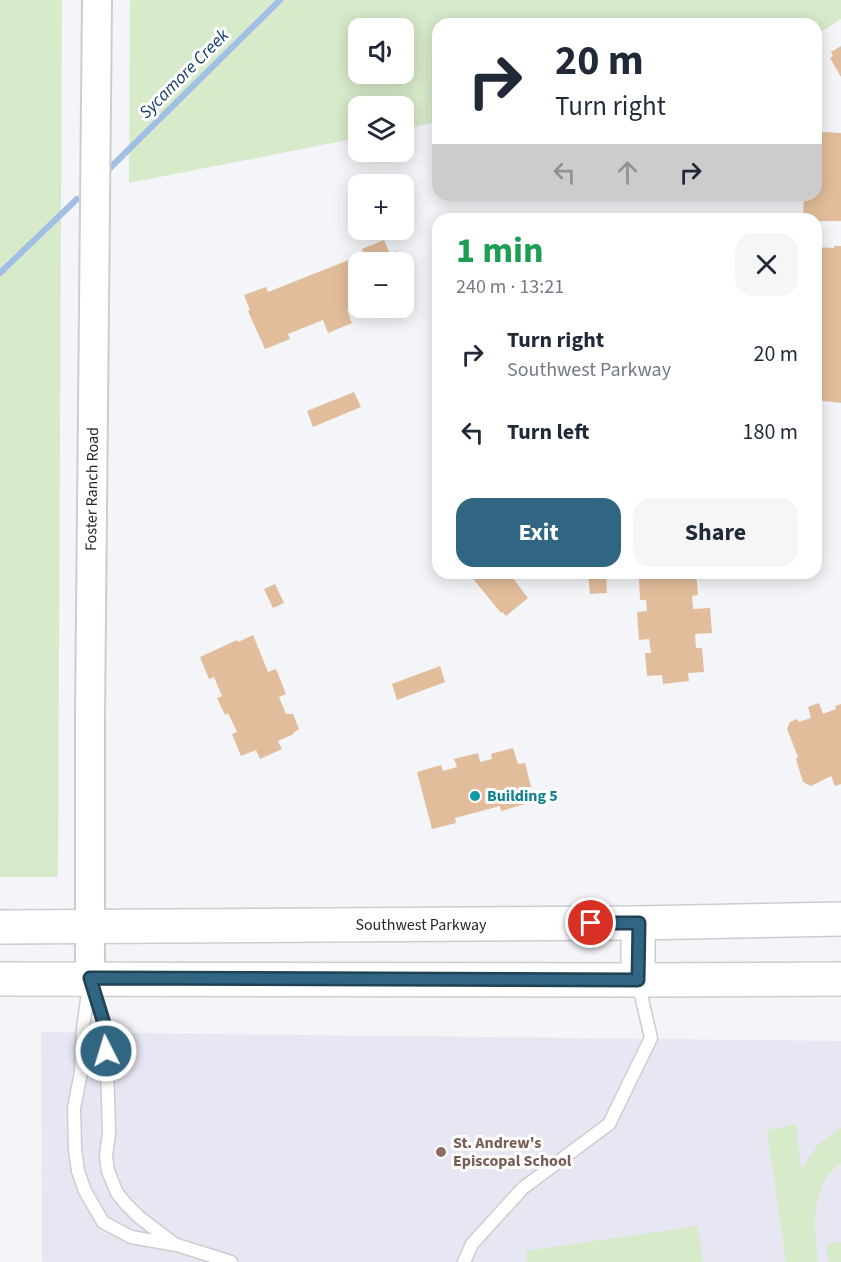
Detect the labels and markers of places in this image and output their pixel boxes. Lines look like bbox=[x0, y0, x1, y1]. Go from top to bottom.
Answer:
place label: Building 5 bbox=[487, 785, 558, 807]
marker: Building 5 bbox=[468, 789, 482, 803]
pin bbox=[565, 897, 616, 948]
place label: St. Andrew's Episcopal School bbox=[453, 1132, 572, 1172]
marker: St. Andrew's Episcopal School bbox=[434, 1145, 448, 1159]

